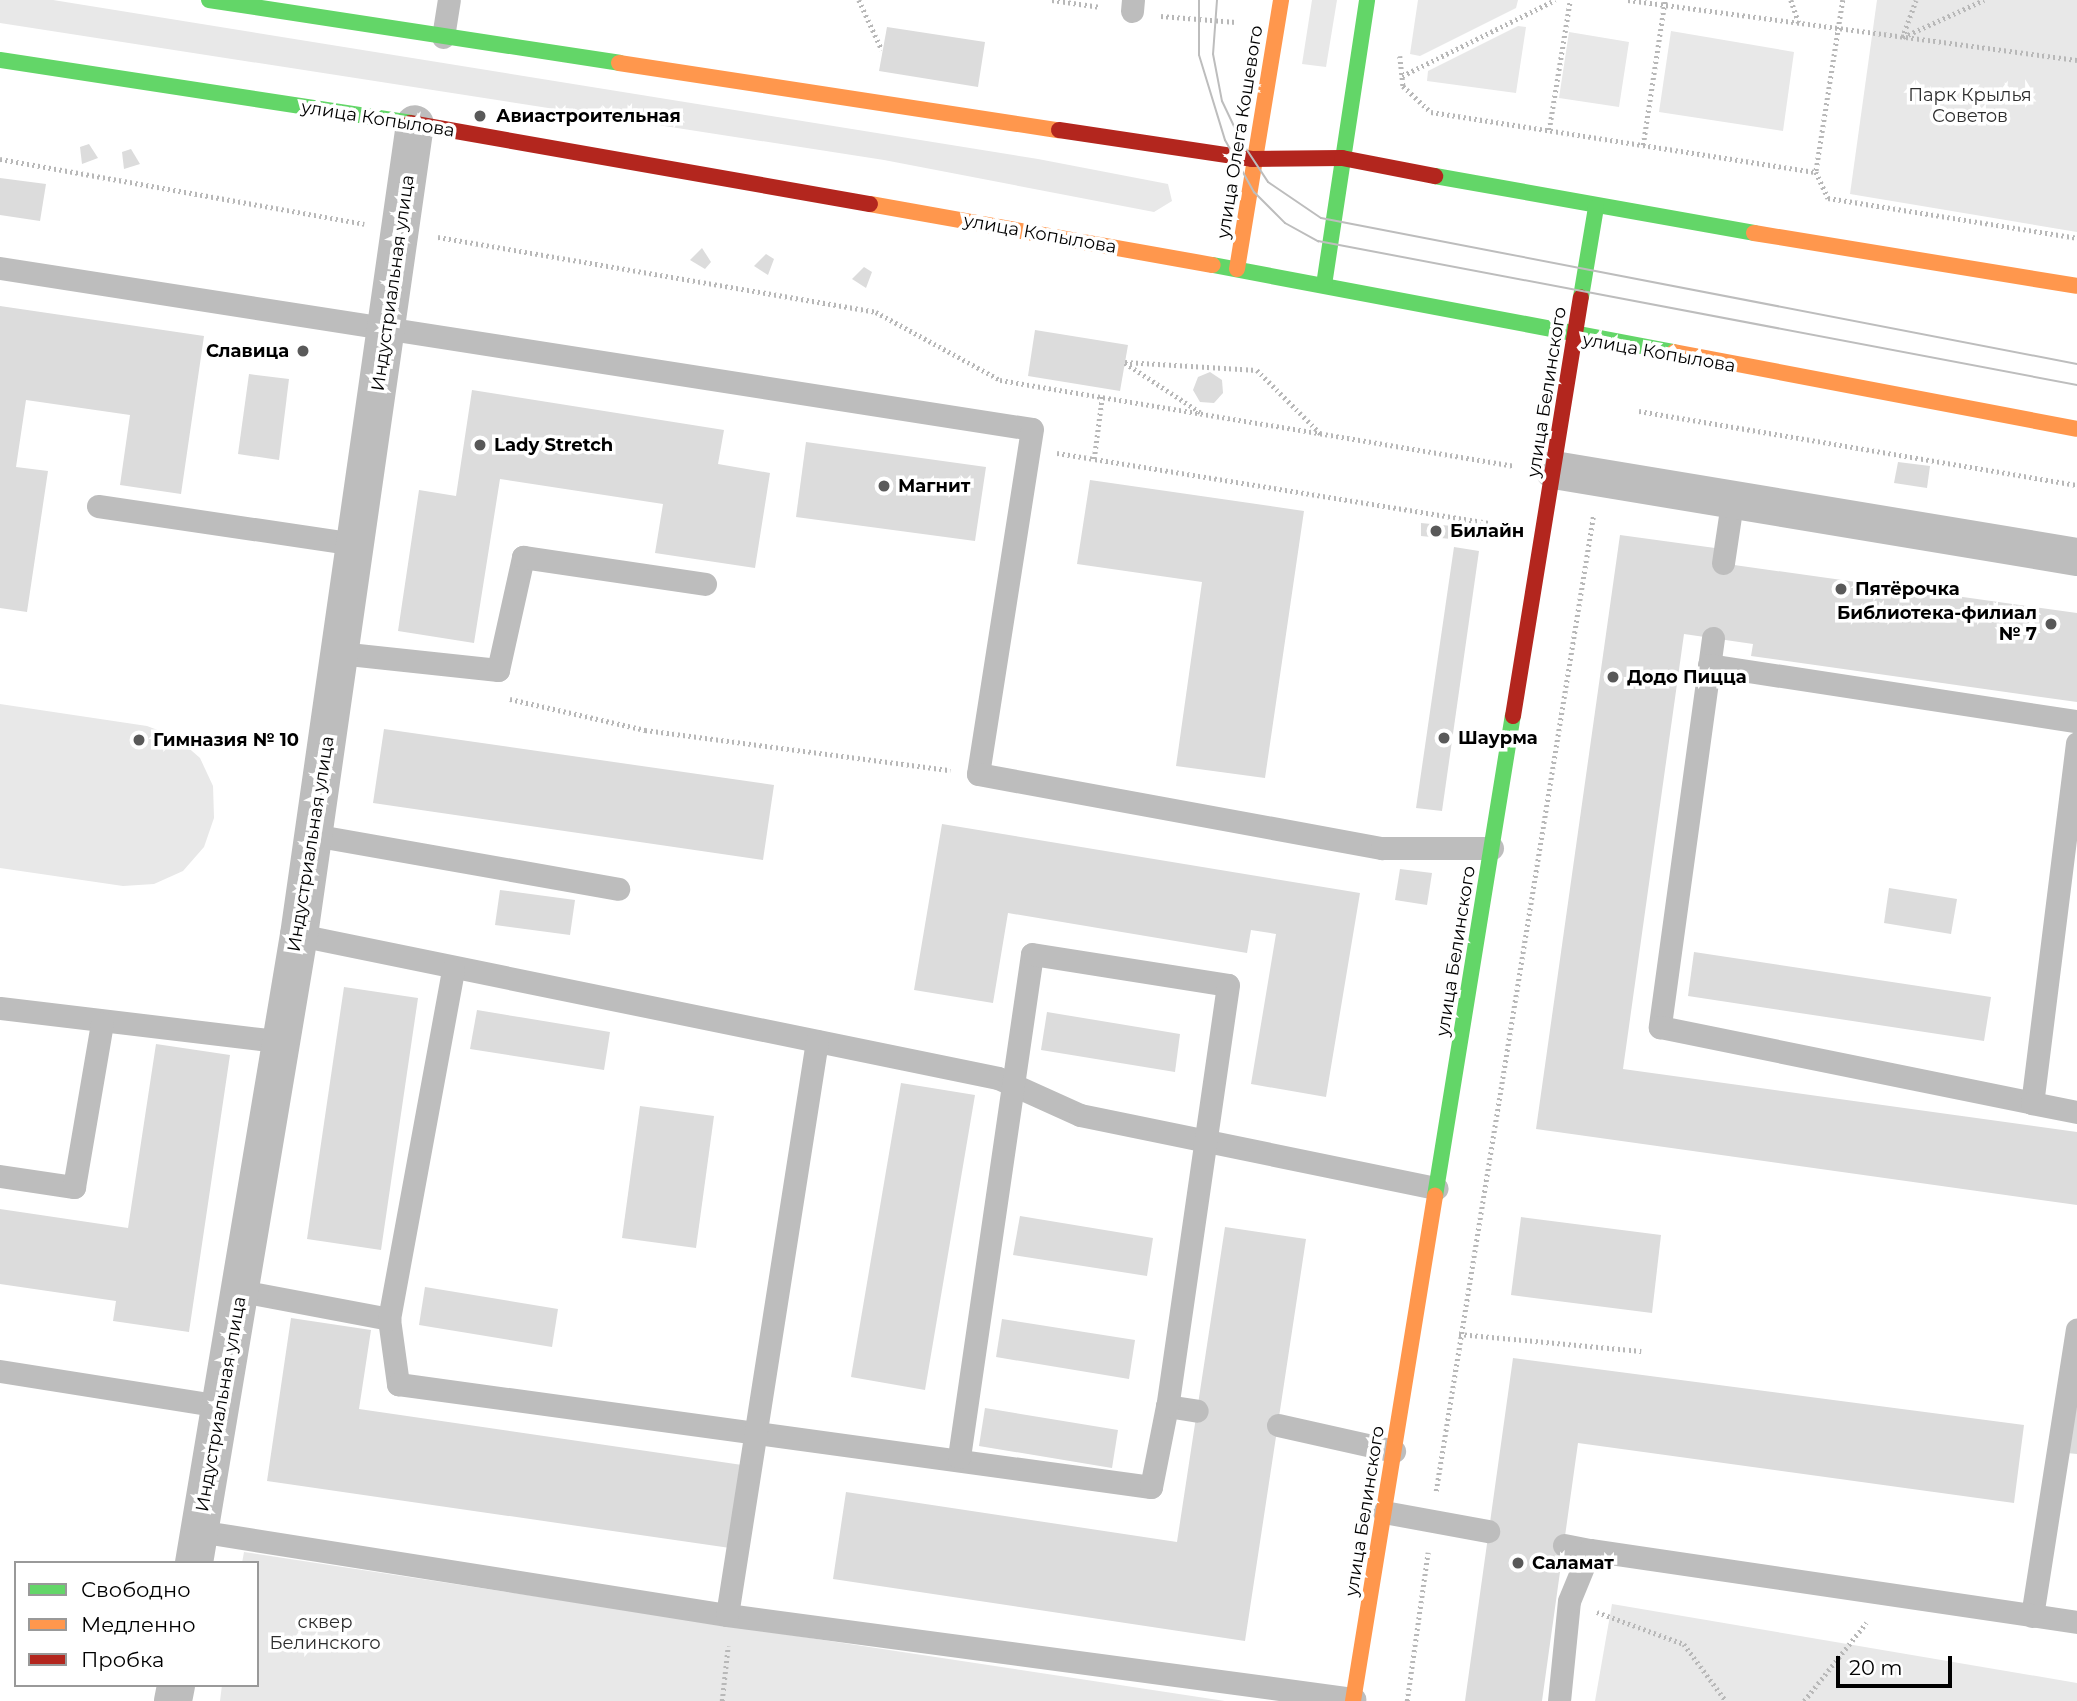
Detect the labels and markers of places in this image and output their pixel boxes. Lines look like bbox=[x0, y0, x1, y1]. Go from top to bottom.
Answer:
place label: Авиастроительная bbox=[496, 105, 681, 127]
marker: Авиастроительная bbox=[470, 106, 490, 126]
place label: Славица bbox=[206, 340, 289, 362]
marker: Славица bbox=[295, 343, 311, 359]
place label: Lady Stretch bbox=[494, 434, 613, 456]
marker: Lady Stretch bbox=[472, 437, 488, 453]
place label: Магнит bbox=[898, 475, 970, 497]
marker: Магнит bbox=[876, 478, 892, 494]
place label: Билайн bbox=[1450, 520, 1524, 542]
marker: Билайн bbox=[1428, 523, 1444, 539]
place label: Пятёрочка bbox=[1855, 578, 1960, 600]
marker: Пятёрочка bbox=[1833, 581, 1849, 597]
place label: Библиотека-филиал № 7 bbox=[1837, 603, 2037, 646]
marker: Библиотека-филиал № 7 bbox=[2043, 616, 2059, 632]
place label: Додо Пицца bbox=[1627, 666, 1747, 688]
marker: Додо Пицца bbox=[1605, 669, 1621, 685]
place label: Шаурма bbox=[1458, 727, 1538, 749]
place label: Гимназия № 10 bbox=[153, 729, 299, 751]
marker: Шаурма bbox=[1436, 730, 1452, 746]
marker: Гимназия № 10 bbox=[131, 732, 147, 748]
place label: Саламат bbox=[1532, 1552, 1614, 1574]
marker: Саламат bbox=[1510, 1555, 1526, 1571]

